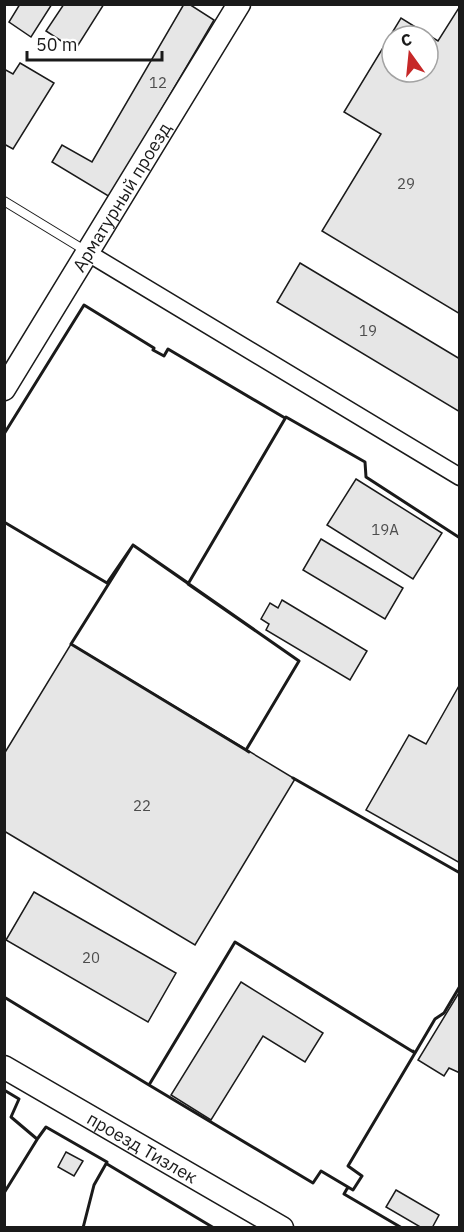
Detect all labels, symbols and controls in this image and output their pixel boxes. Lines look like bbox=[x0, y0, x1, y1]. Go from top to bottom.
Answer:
scale bar bbox=[27, 24, 162, 62]
north arrow bbox=[380, 24, 440, 84]
text: С bbox=[398, 29, 414, 51]
text: 50 m bbox=[36, 33, 78, 56]
house number: 12 bbox=[149, 73, 167, 92]
street label: Арматурный проезд bbox=[67, 118, 176, 276]
house number: 29 bbox=[397, 174, 415, 193]
house number: 19 bbox=[359, 321, 377, 340]
house number: 19А bbox=[371, 520, 399, 539]
house number: 22 bbox=[133, 796, 151, 815]
house number: 20 bbox=[82, 948, 100, 967]
street label: проезд Тизлек bbox=[83, 1106, 202, 1188]

